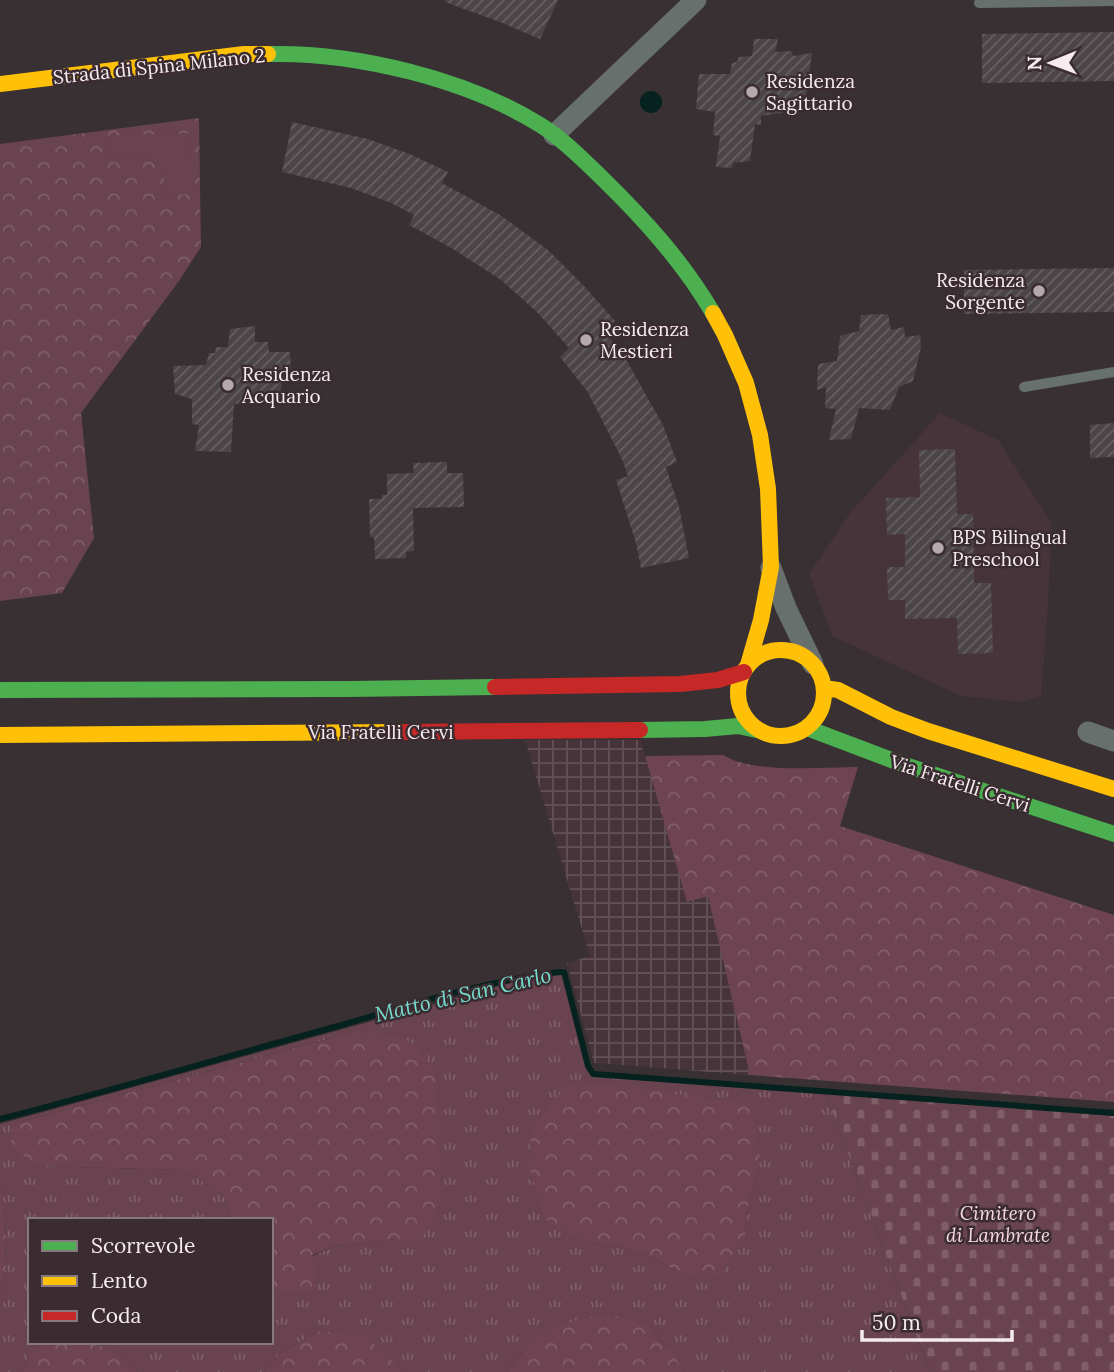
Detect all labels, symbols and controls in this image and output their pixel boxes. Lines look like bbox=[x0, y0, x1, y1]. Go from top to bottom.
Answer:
north arrow bbox=[1016, 28, 1086, 98]
street label: Strada di Spina Milano 2 bbox=[52, 43, 266, 89]
text: N bbox=[1022, 55, 1046, 71]
place label: Residenza Sagittario bbox=[766, 69, 855, 115]
marker: Residenza Sagittario bbox=[744, 84, 760, 100]
place label: Residenza Sorgente bbox=[936, 268, 1025, 314]
marker: Residenza Sorgente bbox=[1031, 283, 1047, 299]
place label: Residenza Mestieri bbox=[600, 317, 689, 363]
marker: Residenza Mestieri bbox=[578, 332, 594, 348]
place label: Residenza Acquario bbox=[241, 362, 331, 408]
marker: Residenza Acquario bbox=[220, 377, 236, 393]
place label: BPS Bilingual Preschool bbox=[952, 525, 1067, 571]
marker: BPS Bilingual Preschool bbox=[930, 540, 946, 556]
street label: Via Fratelli Cervi bbox=[307, 720, 454, 744]
street label: Via Fratelli Cervi bbox=[886, 749, 1033, 817]
water label: Matto di San Carlo bbox=[372, 961, 554, 1028]
park label: Cimitero di Lambrate bbox=[946, 1201, 1050, 1247]
legend bbox=[28, 1218, 273, 1344]
text: Scorrevole bbox=[91, 1232, 195, 1259]
text: Lento bbox=[91, 1267, 148, 1294]
scale bar bbox=[862, 1298, 1012, 1342]
text: Coda bbox=[91, 1302, 142, 1329]
text: 50 m bbox=[872, 1309, 921, 1336]

